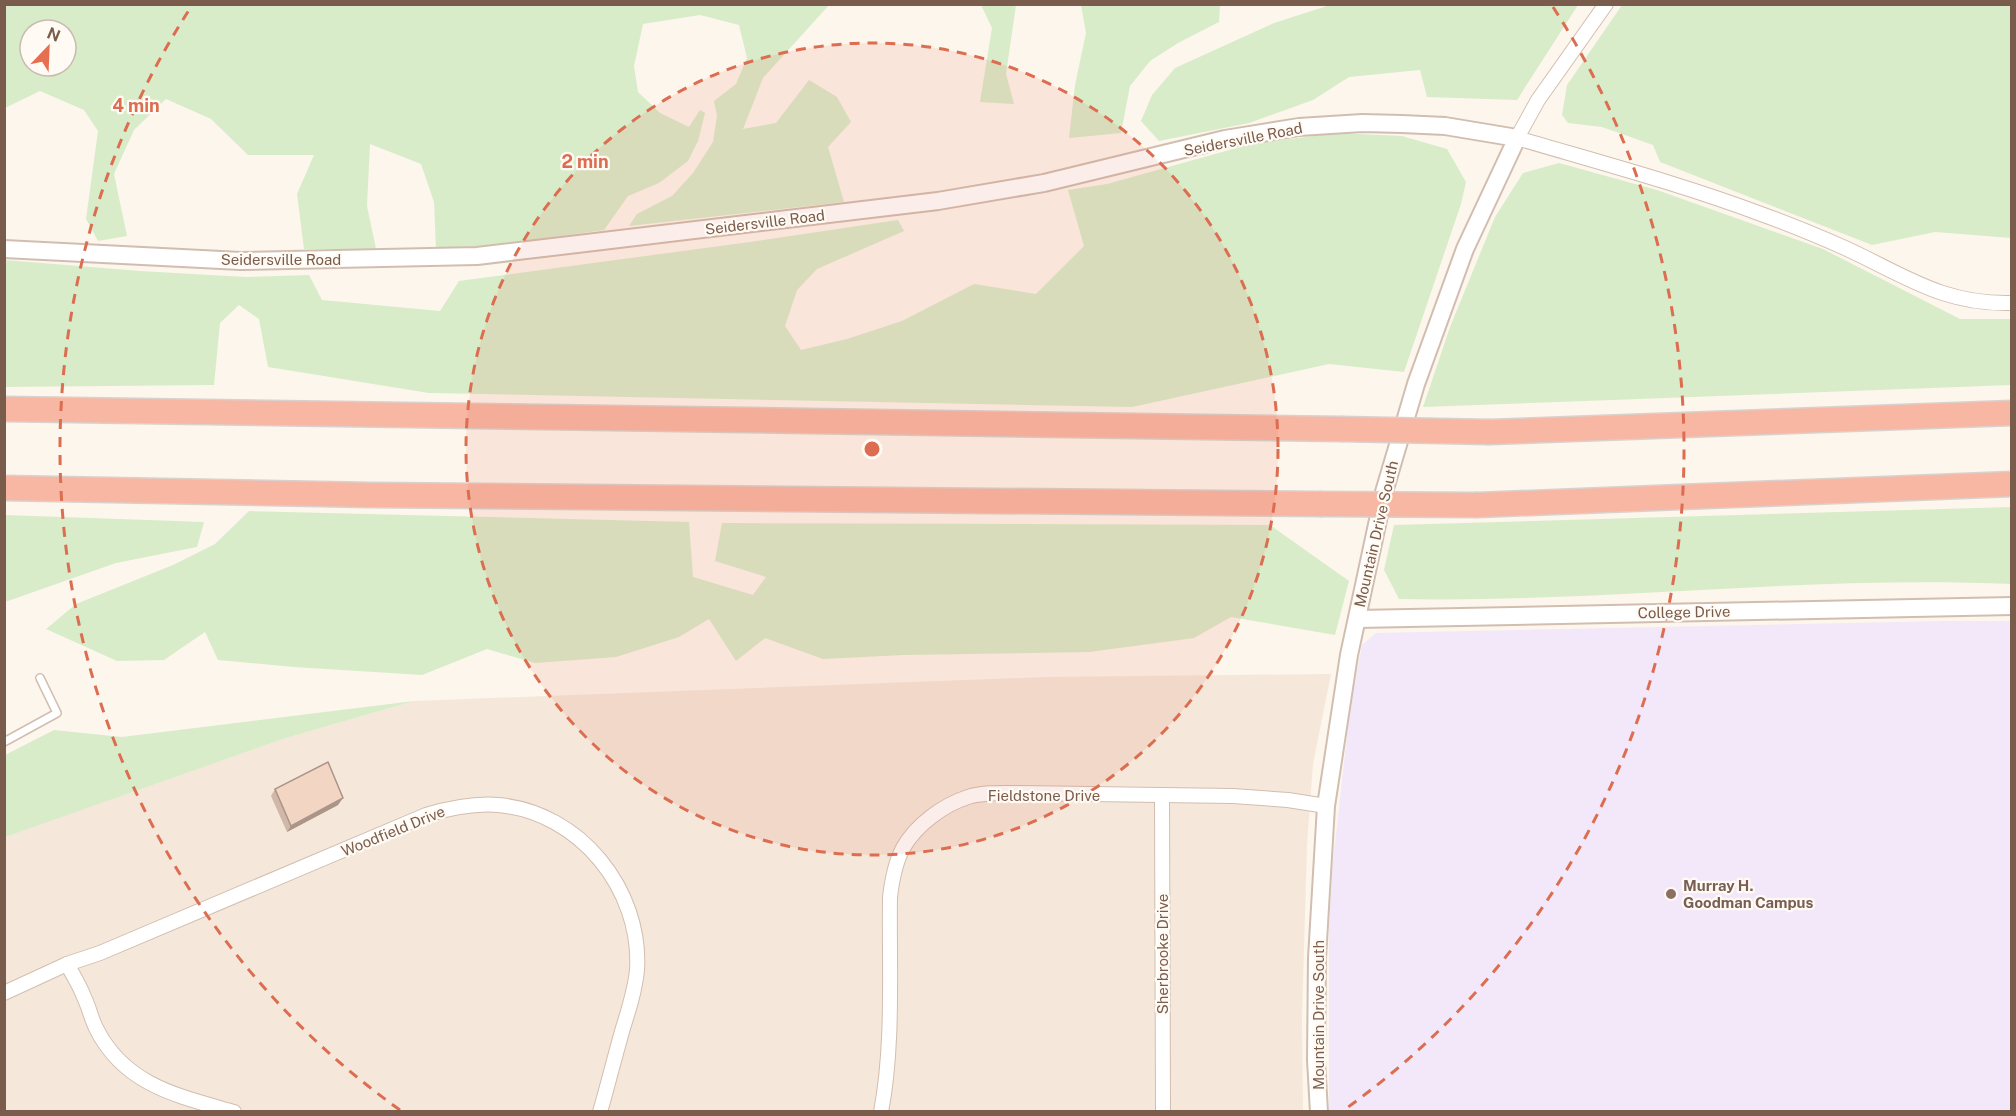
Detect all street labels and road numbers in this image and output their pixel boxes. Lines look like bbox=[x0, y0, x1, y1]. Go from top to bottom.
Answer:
street label: Seidersville Road bbox=[1182, 119, 1304, 159]
street label: Seidersville Road bbox=[704, 206, 826, 238]
street label: Seidersville Road bbox=[221, 251, 341, 268]
street label: Mountain Drive South bbox=[1351, 459, 1401, 609]
street label: College Drive bbox=[1637, 603, 1731, 621]
street label: Fieldstone Drive bbox=[988, 787, 1100, 804]
street label: Woodfield Drive bbox=[339, 802, 447, 860]
street label: Sherbrooke Drive bbox=[1154, 894, 1171, 1014]
street label: Mountain Drive South bbox=[1310, 940, 1327, 1090]

